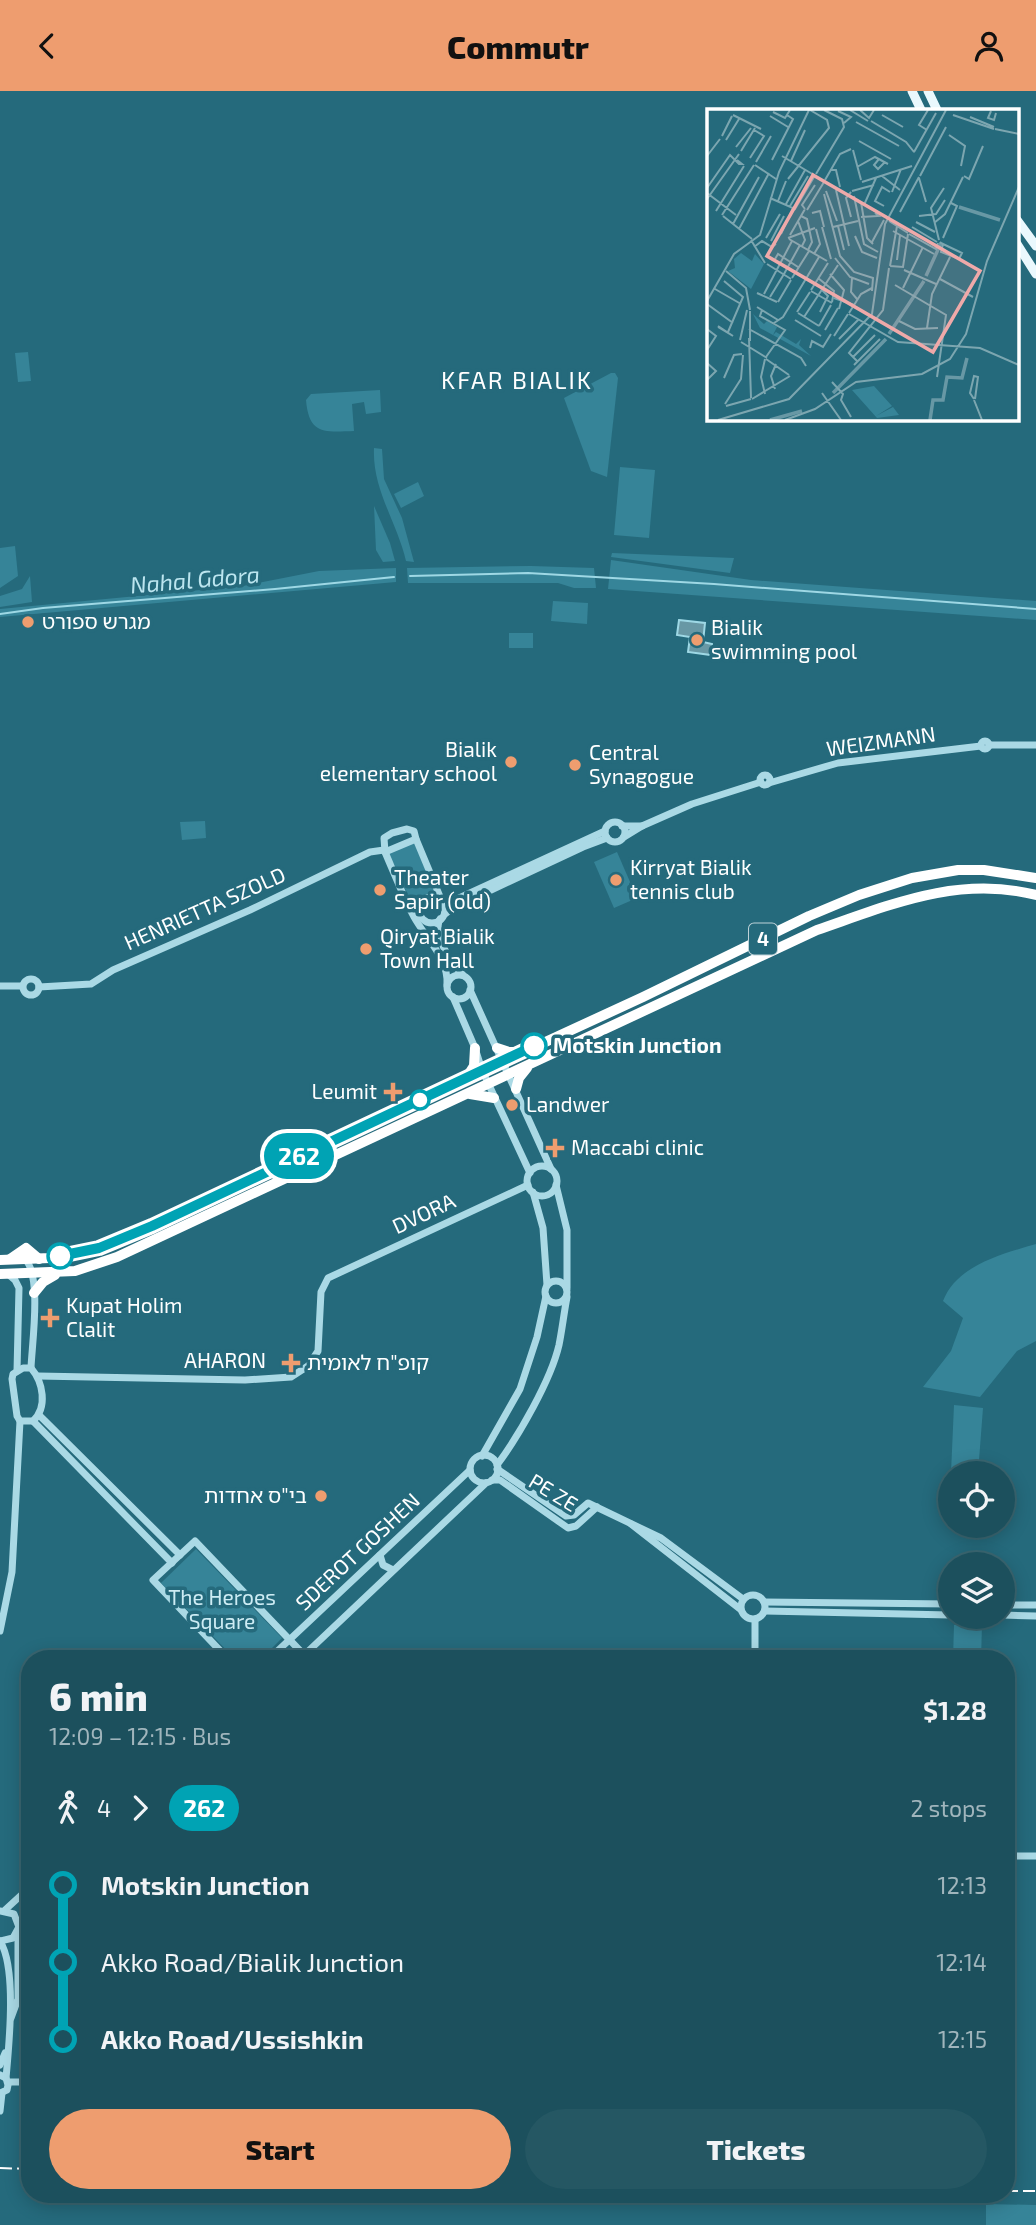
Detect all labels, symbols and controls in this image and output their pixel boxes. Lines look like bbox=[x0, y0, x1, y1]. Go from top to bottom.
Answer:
icon: back bbox=[28, 27, 66, 65]
text: Commutr bbox=[447, 27, 589, 65]
icon: person bbox=[970, 27, 1008, 65]
inset map bbox=[707, 109, 1018, 420]
district label: KFAR BIALIK bbox=[441, 365, 593, 394]
water label: Nahal Gdora bbox=[129, 559, 261, 599]
place label: מגרש ספורט bbox=[42, 608, 151, 633]
marker: מגרש ספורט bbox=[20, 614, 36, 630]
place label: Bialik swimming pool bbox=[711, 614, 858, 663]
marker: Bialik swimming pool bbox=[689, 632, 705, 648]
street label: WEIZMANN bbox=[825, 720, 937, 761]
place label: Bialik elementary school bbox=[320, 736, 498, 785]
place label: Central Synagogue bbox=[589, 739, 694, 788]
marker: Bialik elementary school bbox=[503, 754, 519, 770]
marker: Central Synagogue bbox=[567, 757, 583, 773]
place label: Kirryat Bialik tennis club bbox=[630, 854, 752, 903]
street label: HENRIETTA SZOLD bbox=[120, 861, 289, 954]
place label: Theater Sapir (old) bbox=[394, 864, 491, 913]
marker: Kirryat Bialik tennis club bbox=[608, 872, 624, 888]
marker: Theater Sapir (old) bbox=[372, 882, 388, 898]
place label: Qiryat Bialik Town Hall bbox=[380, 923, 495, 972]
road number: 4 bbox=[749, 923, 777, 954]
marker: Qiryat Bialik Town Hall bbox=[358, 941, 374, 957]
place label: Motskin Junction bbox=[553, 1032, 722, 1057]
marker: Motskin Junction bbox=[521, 1033, 547, 1059]
place label: Leumit bbox=[311, 1078, 377, 1103]
marker: Leumit bbox=[383, 1082, 403, 1102]
unlabelled marker bbox=[410, 1090, 430, 1110]
place label: Landwer bbox=[526, 1091, 610, 1116]
marker: Landwer bbox=[504, 1097, 520, 1113]
line badge: 262 bbox=[259, 1133, 339, 1179]
place label: Maccabi clinic bbox=[571, 1134, 704, 1159]
marker: Maccabi clinic bbox=[545, 1138, 565, 1158]
text: 262 bbox=[278, 1141, 320, 1170]
street label: DVORA bbox=[388, 1187, 459, 1238]
unlabelled marker bbox=[47, 1243, 73, 1269]
place label: Kupat Holim Clalit bbox=[66, 1292, 183, 1341]
marker: Kupat Holim Clalit bbox=[40, 1308, 60, 1328]
street label: AHARON bbox=[184, 1347, 266, 1372]
place label: קופ"ח לאומית bbox=[307, 1349, 429, 1374]
marker: קופ"ח לאומית bbox=[281, 1353, 301, 1373]
map controls bbox=[938, 1461, 1015, 1629]
button: locate bbox=[938, 1461, 1015, 1538]
street label: PE ZE bbox=[525, 1467, 583, 1516]
place label: בי"ס אחדות bbox=[204, 1482, 307, 1507]
street label: SDEROT GOSHEN bbox=[290, 1487, 424, 1615]
marker: בי"ס אחדות bbox=[313, 1488, 329, 1504]
button: layers bbox=[938, 1552, 1015, 1629]
park label: The Heroes Square bbox=[168, 1584, 276, 1633]
text: 6 min bbox=[49, 1673, 148, 1719]
text: $1.28 bbox=[923, 1694, 987, 1725]
text: 12:09 – 12:15 · Bus bbox=[49, 1722, 231, 1750]
icon: walk bbox=[49, 1789, 87, 1827]
icon: forward bbox=[121, 1789, 159, 1827]
text: 262 bbox=[183, 1793, 225, 1822]
text: 4 bbox=[97, 1794, 111, 1822]
text: 2 stops bbox=[910, 1794, 987, 1822]
text: Motskin Junction bbox=[101, 1869, 310, 1900]
text: 12:13 bbox=[938, 1871, 987, 1899]
text: Akko Road/Bialik Junction bbox=[101, 1946, 404, 1977]
text: 12:14 bbox=[936, 1948, 987, 1976]
text: Akko Road/Ussishkin bbox=[101, 2023, 364, 2054]
text: 12:15 bbox=[938, 2025, 987, 2053]
button: Start bbox=[49, 2109, 511, 2189]
button: Tickets bbox=[525, 2109, 987, 2189]

